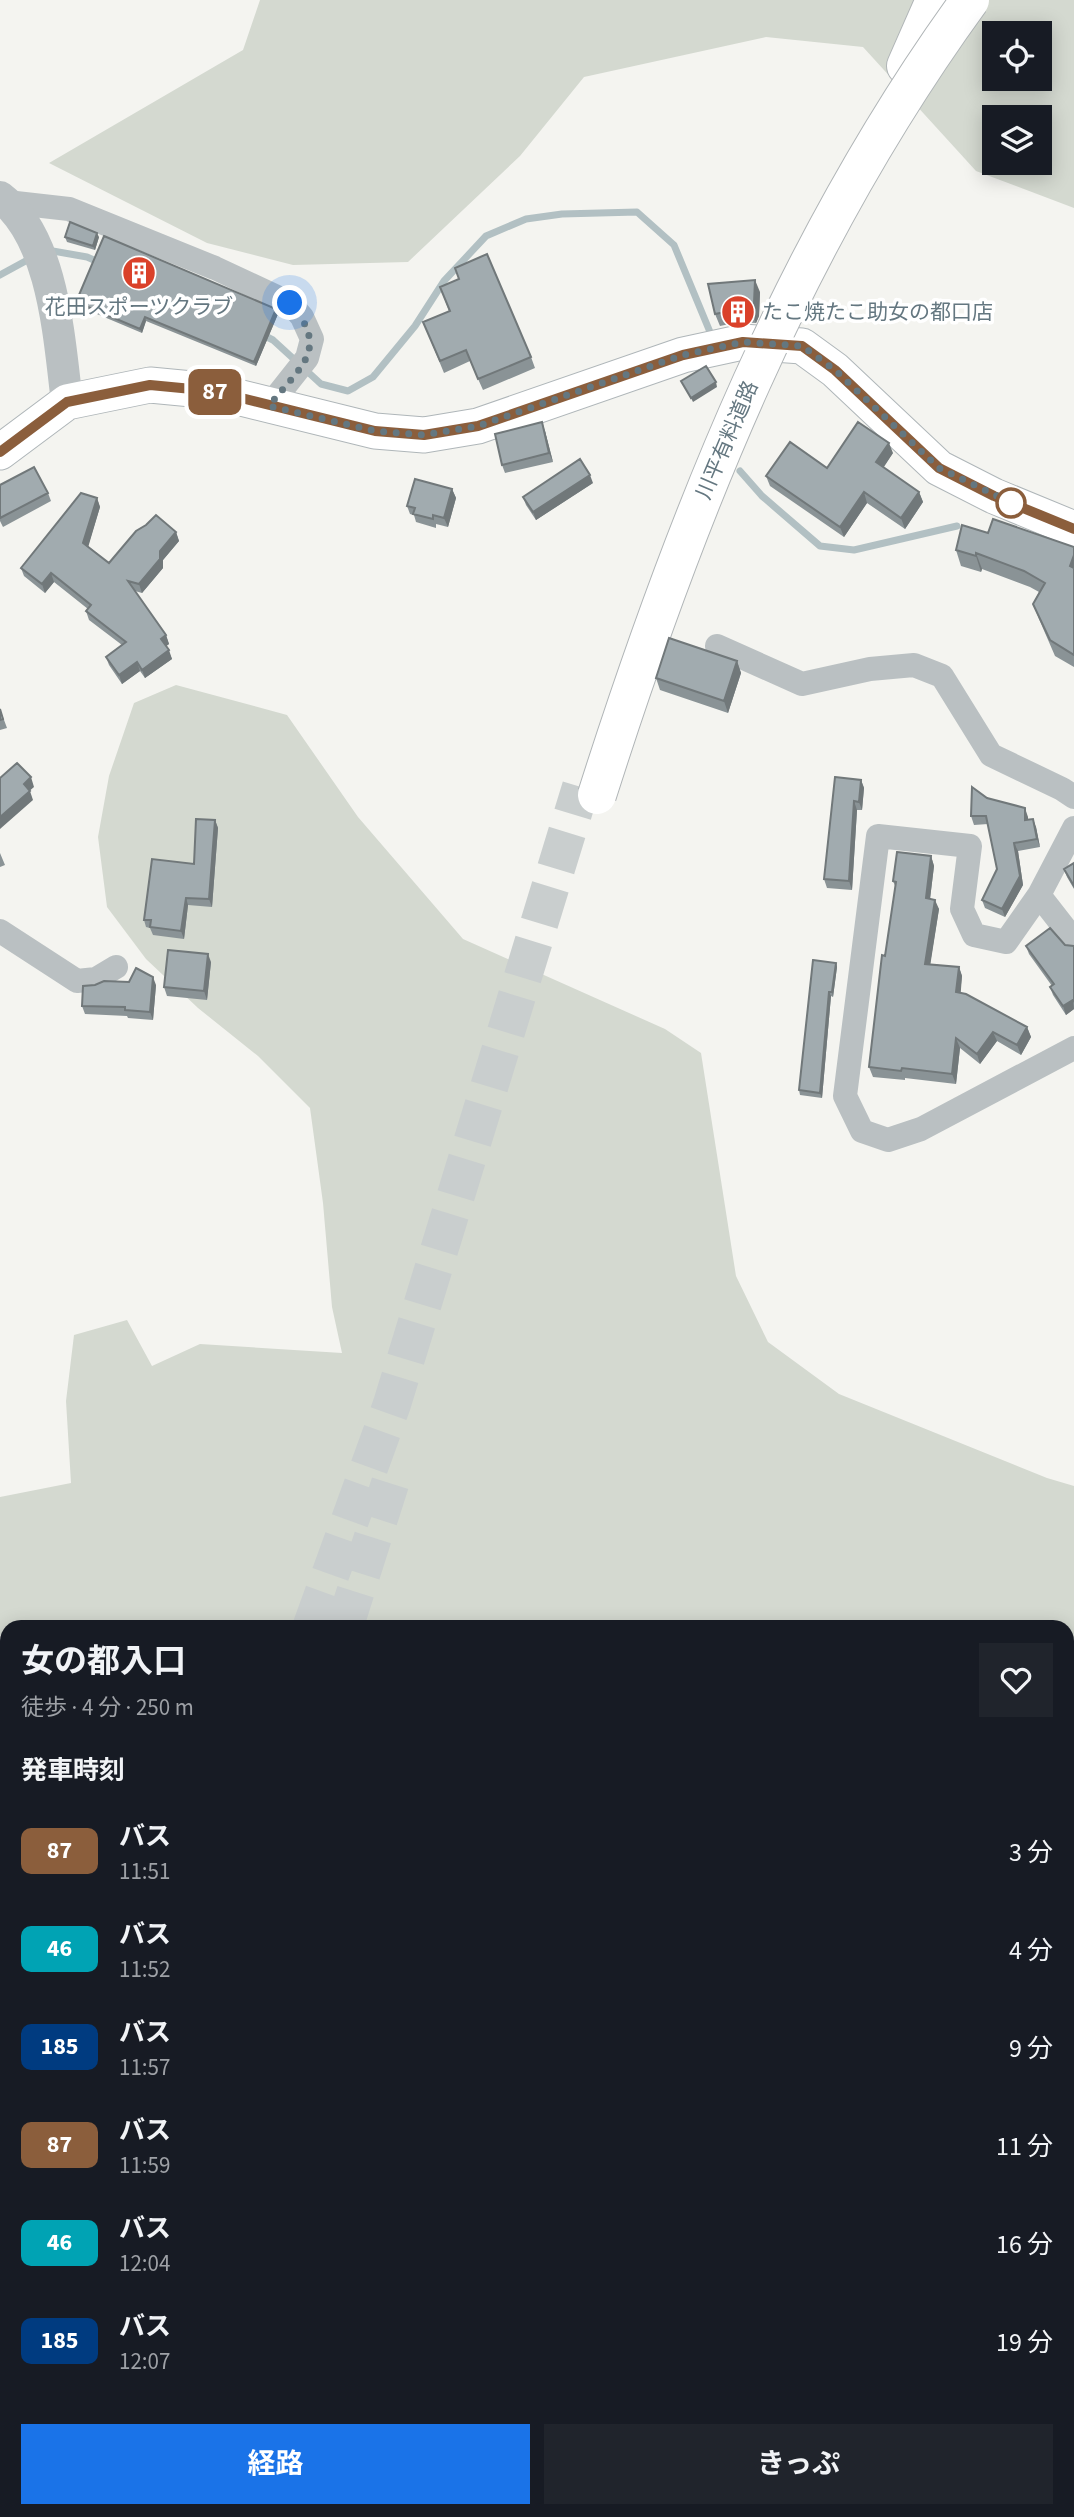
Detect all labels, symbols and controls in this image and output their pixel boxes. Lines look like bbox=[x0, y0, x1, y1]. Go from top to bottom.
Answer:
map controls bbox=[982, 21, 1052, 175]
button: locate bbox=[982, 21, 1052, 91]
button: layers bbox=[982, 105, 1052, 175]
building icon: 花田スポーツクラブ bbox=[120, 254, 158, 292]
your location bbox=[272, 285, 307, 320]
place label: 花田スポーツクラブ bbox=[45, 292, 233, 322]
building icon: たこ焼たこ助女の都口店 bbox=[719, 293, 757, 331]
place label: たこ焼たこ助女の都口店 bbox=[762, 297, 993, 327]
line badge: 87 bbox=[184, 369, 246, 415]
text: 87 bbox=[202, 374, 228, 409]
street label: 川平有料道路 bbox=[689, 376, 765, 504]
unlabelled marker bbox=[996, 488, 1026, 518]
text: 女の都入口 bbox=[21, 1638, 186, 1685]
button: heart bbox=[979, 1643, 1053, 1717]
text: 徒歩 · 4 分 · 250 m bbox=[21, 1691, 194, 1724]
text: 発車時刻 bbox=[21, 1752, 125, 1789]
text: バス bbox=[119, 1818, 171, 1855]
text: 87 bbox=[47, 1833, 72, 1868]
text: 3 分 bbox=[1009, 1834, 1053, 1871]
text: 11:51 bbox=[119, 1855, 170, 1888]
text: バス bbox=[119, 1916, 171, 1953]
text: 46 bbox=[47, 1931, 72, 1966]
text: 4 分 bbox=[1009, 1932, 1053, 1969]
text: 11:52 bbox=[119, 1953, 170, 1986]
text: バス bbox=[119, 2014, 171, 2051]
text: 185 bbox=[40, 2029, 79, 2064]
text: 9 分 bbox=[1009, 2030, 1053, 2067]
text: 11:57 bbox=[119, 2051, 170, 2084]
text: バス bbox=[119, 2112, 171, 2149]
text: 87 bbox=[47, 2127, 72, 2162]
text: 11 分 bbox=[996, 2128, 1053, 2165]
text: 11:59 bbox=[119, 2149, 170, 2182]
text: バス bbox=[119, 2210, 171, 2247]
text: 46 bbox=[47, 2225, 72, 2260]
text: 16 分 bbox=[996, 2226, 1053, 2263]
text: 12:04 bbox=[119, 2247, 170, 2280]
text: バス bbox=[119, 2308, 171, 2345]
text: 185 bbox=[40, 2323, 79, 2358]
text: 19 分 bbox=[996, 2324, 1053, 2361]
text: 12:07 bbox=[119, 2345, 170, 2378]
button: 経路 bbox=[21, 2424, 530, 2504]
button: きっぷ bbox=[544, 2424, 1053, 2504]

